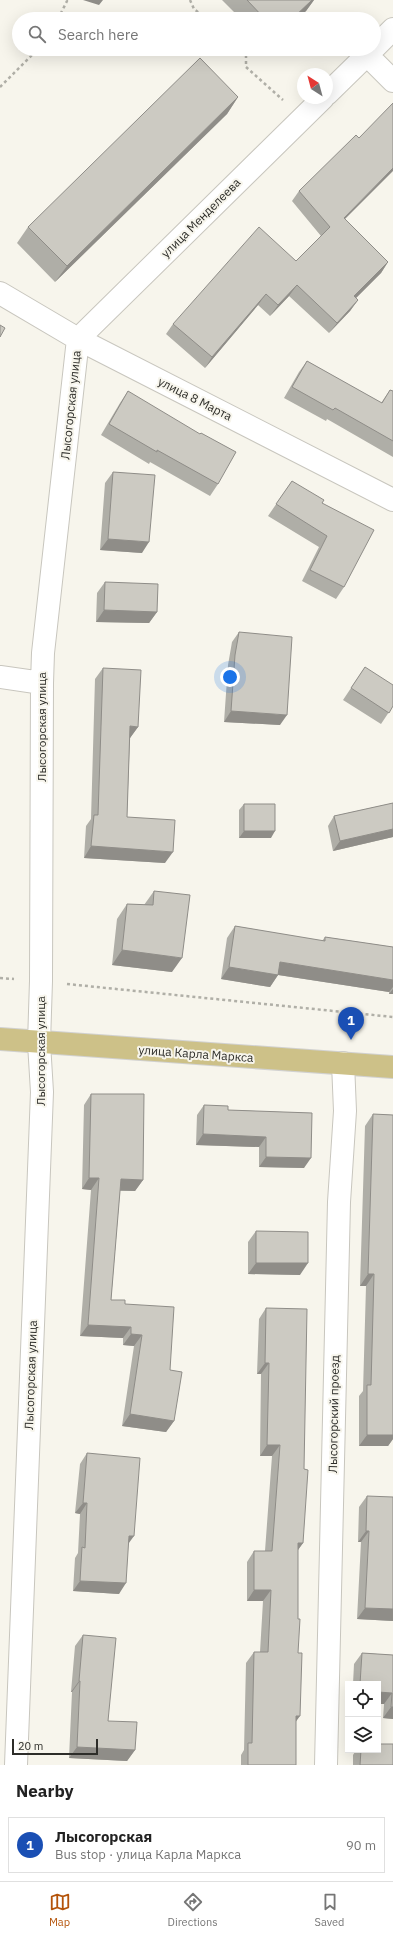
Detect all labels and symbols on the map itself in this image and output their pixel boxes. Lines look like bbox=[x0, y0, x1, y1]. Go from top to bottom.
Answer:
north arrow bbox=[297, 68, 333, 104]
street label: улица Менделеева bbox=[158, 174, 244, 261]
street label: Лысогорская улица bbox=[57, 349, 84, 460]
street label: улица 8 Марта bbox=[156, 373, 235, 424]
your location bbox=[220, 667, 240, 687]
street label: Лысогорская улица bbox=[34, 672, 49, 782]
street label: Лысогорская улица bbox=[33, 996, 48, 1106]
pin: 1 bbox=[338, 1007, 364, 1040]
street label: улица Карла Маркса bbox=[138, 1042, 255, 1065]
street label: Лысогорская улица bbox=[21, 1319, 40, 1430]
street label: Лысогорский проезд bbox=[325, 1355, 342, 1473]
scale bar bbox=[12, 1737, 98, 1756]

